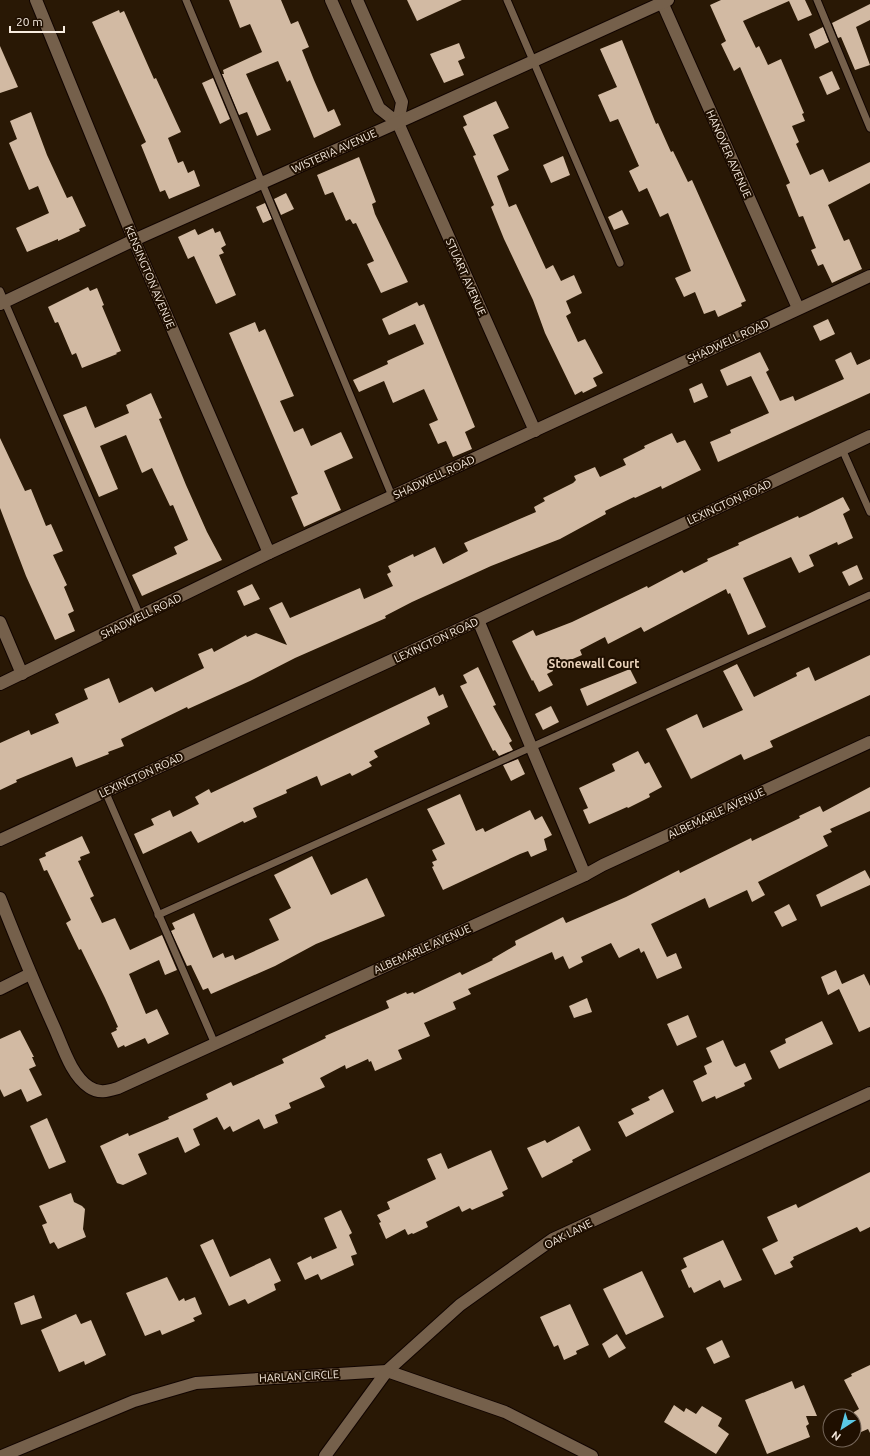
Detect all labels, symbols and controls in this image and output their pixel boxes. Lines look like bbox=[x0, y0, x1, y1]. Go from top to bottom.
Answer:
scale bar bbox=[10, 8, 64, 34]
text: 20 m bbox=[16, 15, 43, 28]
street label: HANOVER AVENUE bbox=[704, 108, 754, 200]
street label: WISTERIA AVENUE bbox=[290, 127, 378, 175]
street label: KENSINGTON AVENUE bbox=[123, 224, 177, 330]
street label: STUART AVENUE bbox=[444, 237, 488, 317]
street label: SHADWELL ROAD bbox=[685, 317, 771, 365]
street label: SHADWELL ROAD bbox=[391, 453, 477, 501]
street label: LEXINGTON ROAD bbox=[685, 477, 773, 527]
street label: SHADWELL ROAD bbox=[99, 591, 184, 641]
street label: LEXINGTON ROAD bbox=[392, 615, 480, 665]
district label: Stonewall Court bbox=[549, 657, 639, 670]
street label: LEXINGTON ROAD bbox=[97, 750, 185, 800]
street label: ALBEMARLE AVENUE bbox=[666, 785, 766, 841]
street label: ALBEMARLE AVENUE bbox=[372, 922, 472, 976]
street label: OAK LANE bbox=[542, 1217, 594, 1251]
street label: HARLAN CIRCLE bbox=[259, 1368, 339, 1384]
north arrow bbox=[822, 1408, 862, 1448]
text: N bbox=[829, 1429, 843, 1443]

